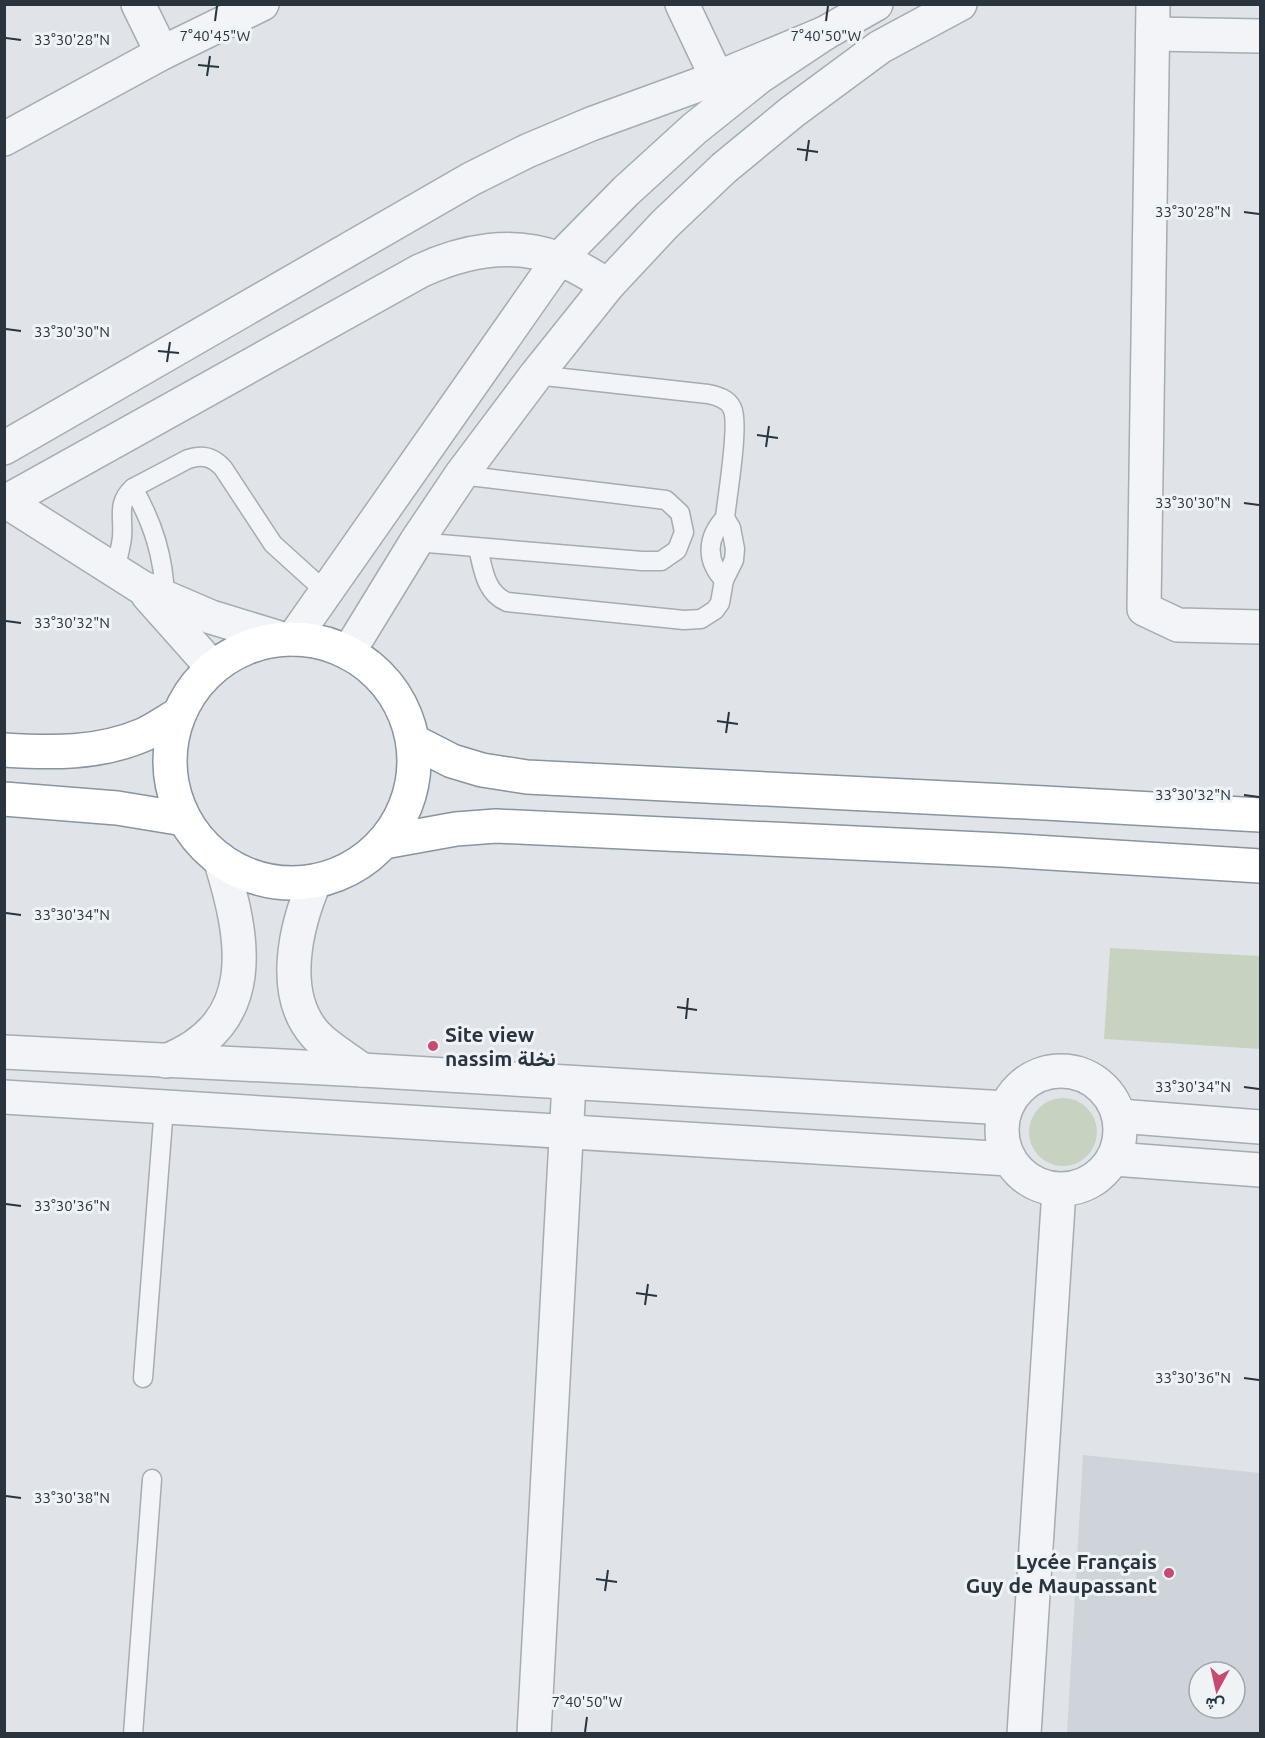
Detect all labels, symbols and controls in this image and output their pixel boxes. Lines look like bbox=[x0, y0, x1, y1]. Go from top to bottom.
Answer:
text: 7°40'45"W bbox=[180, 27, 251, 44]
text: 7°40'50"W bbox=[791, 27, 862, 44]
text: 33°30'28"N bbox=[34, 31, 110, 48]
text: 33°30'28"N bbox=[1155, 203, 1231, 220]
text: 33°30'30"N bbox=[34, 323, 110, 340]
text: 33°30'30"N bbox=[1155, 494, 1231, 511]
text: 33°30'32"N bbox=[34, 614, 110, 631]
text: 33°30'32"N bbox=[1155, 786, 1231, 803]
text: 33°30'34"N bbox=[34, 906, 110, 923]
place label: Site view nassim نخلة bbox=[445, 1022, 556, 1070]
marker: Site view nassim نخلة bbox=[426, 1039, 440, 1053]
text: 33°30'34"N bbox=[1155, 1078, 1231, 1095]
text: 33°30'36"N bbox=[34, 1197, 110, 1214]
text: 33°30'36"N bbox=[1155, 1369, 1231, 1386]
text: 33°30'38"N bbox=[34, 1489, 110, 1506]
place label: Lycée Français Guy de Maupassant bbox=[966, 1549, 1157, 1597]
marker: Lycée Français Guy de Maupassant bbox=[1162, 1566, 1176, 1580]
north arrow bbox=[1187, 1660, 1247, 1720]
text: 7°40'50"W bbox=[552, 1693, 623, 1710]
text: ش bbox=[1204, 1694, 1226, 1715]

